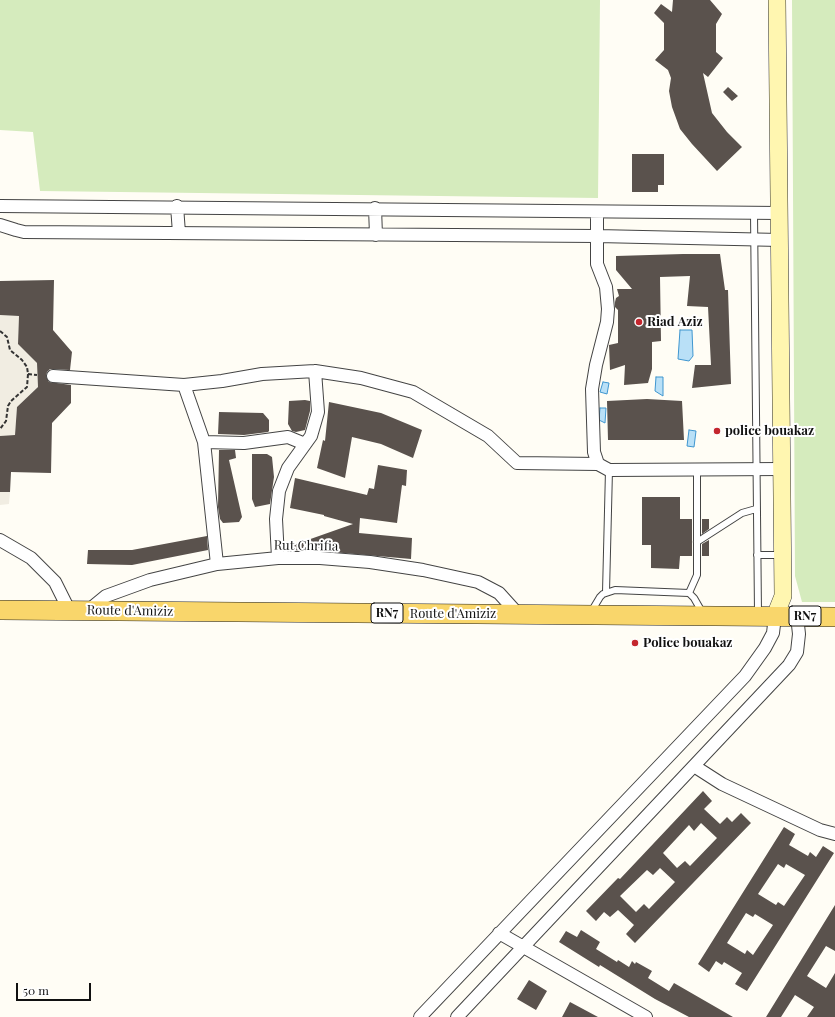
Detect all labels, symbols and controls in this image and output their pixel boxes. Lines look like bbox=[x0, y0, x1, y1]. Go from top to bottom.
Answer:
place label: Riad Aziz bbox=[647, 314, 703, 330]
marker: Riad Aziz bbox=[634, 317, 644, 327]
place label: police bouakaz bbox=[725, 423, 814, 439]
marker: police bouakaz bbox=[712, 426, 722, 436]
street label: Rut Chrifia bbox=[274, 538, 338, 554]
street label: Route d'Amiziz bbox=[87, 602, 173, 620]
road number: RN7 bbox=[371, 603, 403, 623]
street label: Route d'Amiziz bbox=[410, 606, 496, 622]
road number: RN7 bbox=[789, 606, 821, 626]
place label: Police bouakaz bbox=[643, 635, 733, 651]
marker: Police bouakaz bbox=[630, 638, 640, 648]
scale bar bbox=[18, 975, 93, 1001]
text: 50 m bbox=[23, 982, 49, 998]

